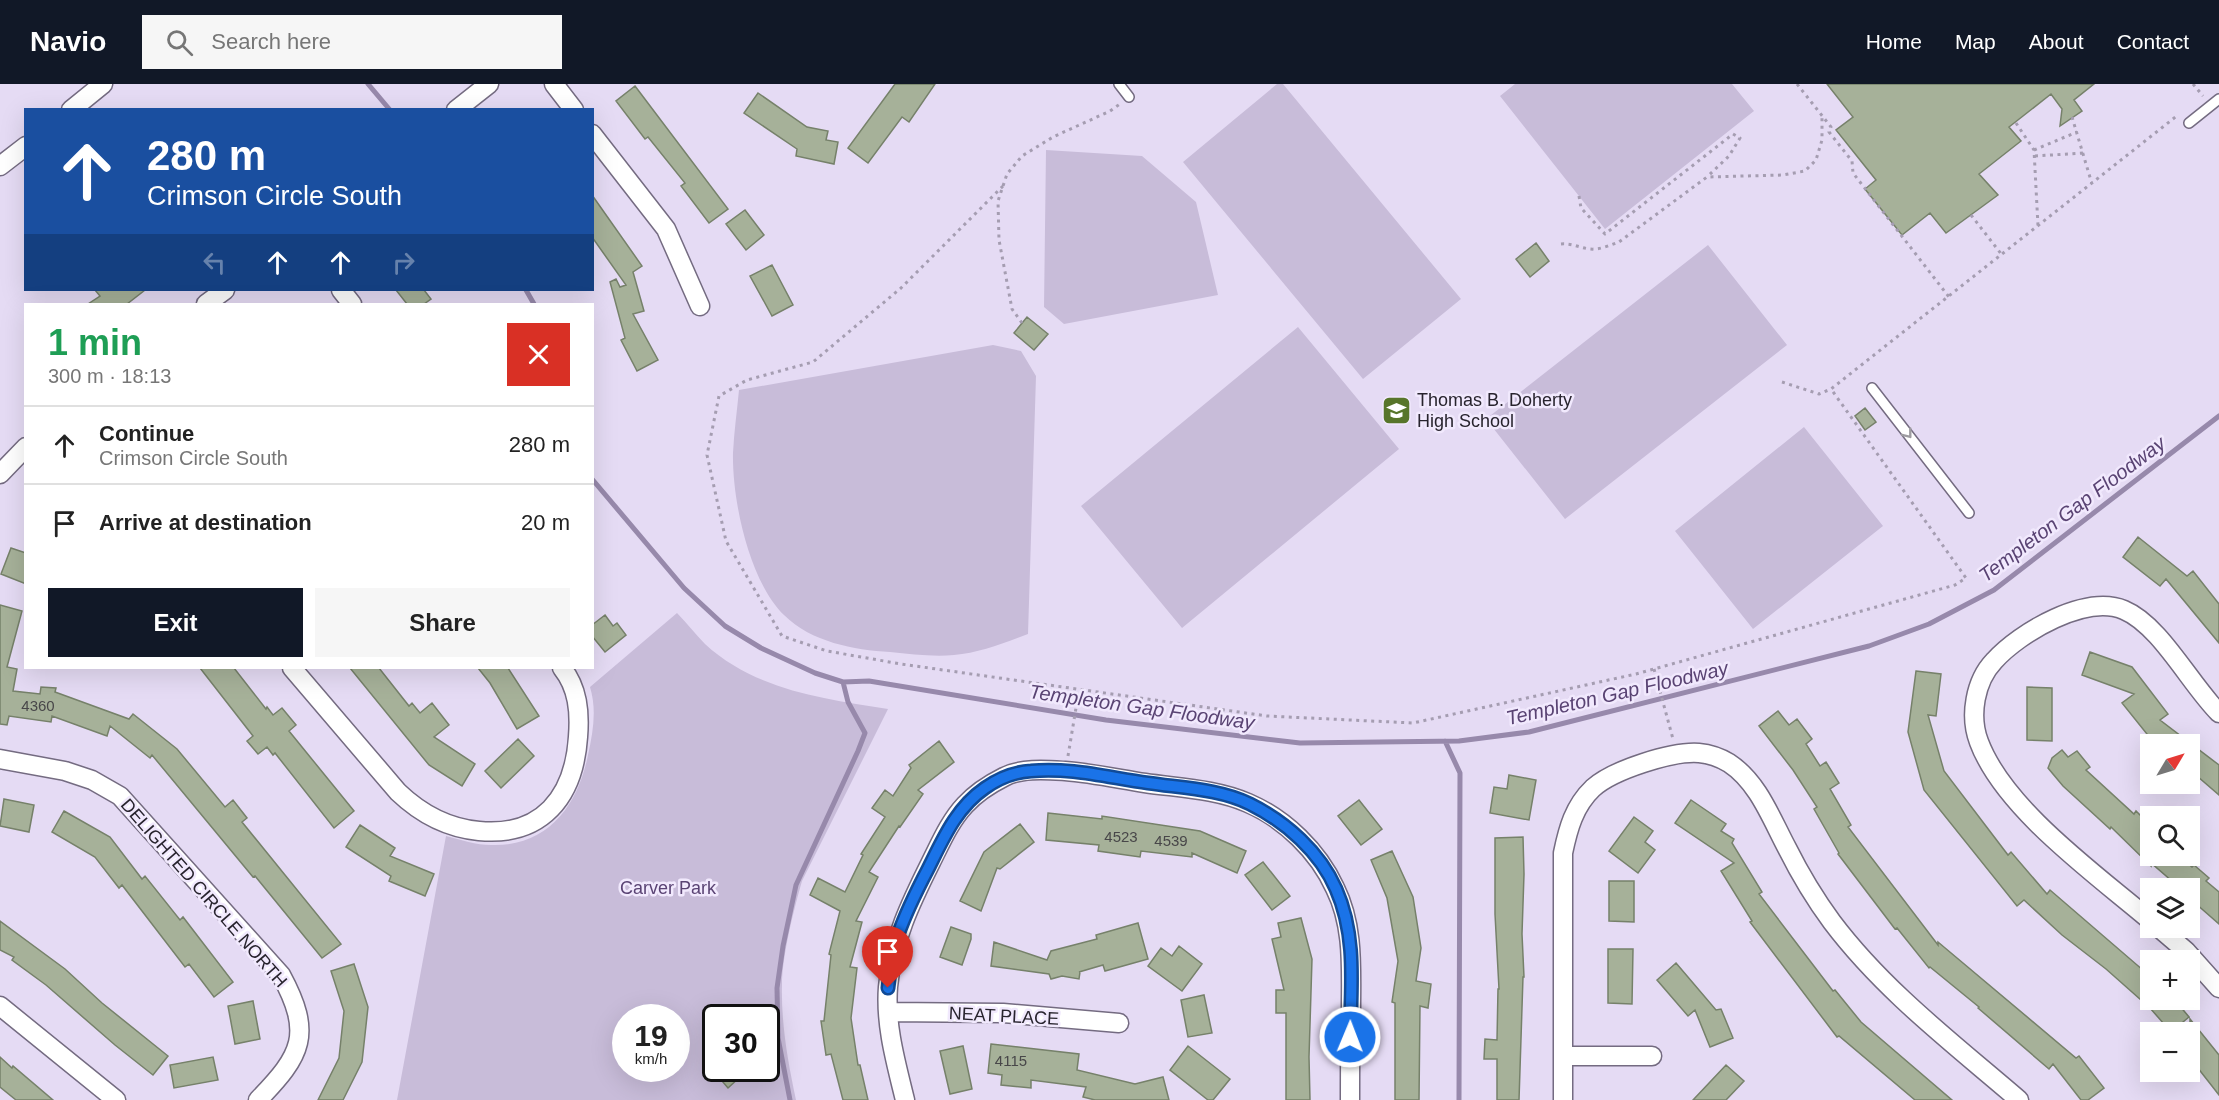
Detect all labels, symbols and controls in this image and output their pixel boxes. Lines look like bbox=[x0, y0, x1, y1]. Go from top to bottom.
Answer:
search box bbox=[142, 15, 562, 69]
text: Navio bbox=[30, 26, 106, 57]
icon: search bbox=[163, 26, 196, 59]
text: Search here bbox=[211, 29, 331, 54]
text: Home bbox=[1866, 30, 1922, 53]
text: Map bbox=[1955, 30, 1996, 53]
text: About bbox=[2029, 30, 2084, 53]
text: Contact bbox=[2117, 30, 2189, 53]
icon: ahead bbox=[48, 132, 126, 210]
text: 280 m bbox=[147, 132, 266, 179]
text: Crimson Circle South bbox=[147, 181, 402, 211]
icon: left bbox=[198, 246, 231, 279]
icon: ahead bbox=[261, 246, 294, 279]
icon: ahead bbox=[324, 246, 357, 279]
icon: right bbox=[387, 246, 420, 279]
text: 1 min bbox=[48, 322, 142, 363]
button: close bbox=[507, 323, 570, 386]
text: 300 m · 18:13 bbox=[48, 365, 171, 387]
place label: Thomas B. Doherty High School bbox=[1417, 390, 1572, 431]
school or university icon: Thomas B. Doherty High School bbox=[1380, 394, 1412, 426]
text: Continue bbox=[99, 421, 194, 446]
one-way arrow bbox=[1900, 428, 1911, 439]
icon: ahead bbox=[48, 429, 81, 462]
water label: Templeton Gap Floodway bbox=[1975, 431, 2170, 586]
text: 280 m bbox=[509, 432, 570, 457]
text: Crimson Circle South bbox=[99, 447, 288, 469]
icon: arrive bbox=[48, 507, 81, 540]
text: Arrive at destination bbox=[99, 510, 312, 535]
text: 20 m bbox=[521, 510, 570, 535]
button: Exit bbox=[48, 588, 303, 657]
button: Share bbox=[315, 588, 570, 657]
water label: Templeton Gap Floodway bbox=[1504, 657, 1731, 729]
water label: Templeton Gap Floodway bbox=[1028, 680, 1257, 734]
house number: 4360 bbox=[21, 697, 55, 714]
north arrow bbox=[2140, 734, 2200, 794]
map controls bbox=[2140, 734, 2200, 1082]
street label: DELIGHTED CIRCLE NORTH bbox=[117, 795, 291, 991]
button: search bbox=[2140, 806, 2200, 866]
house number: 4523 bbox=[1104, 828, 1138, 845]
house number: 4539 bbox=[1154, 832, 1188, 849]
park label: Carver Park bbox=[620, 878, 717, 898]
button: layers bbox=[2140, 878, 2200, 938]
pin bbox=[862, 926, 913, 988]
icon: arrive bbox=[871, 935, 904, 968]
button: + bbox=[2140, 950, 2200, 1010]
street label: NEAT PLACE bbox=[948, 1003, 1060, 1029]
speed limit sign: 30 bbox=[702, 1004, 780, 1082]
position arrow bbox=[1318, 1005, 1382, 1069]
text: 19 bbox=[634, 1019, 668, 1052]
button: − bbox=[2140, 1022, 2200, 1082]
text: km/h bbox=[635, 1050, 667, 1067]
house number: 4115 bbox=[995, 1052, 1027, 1069]

